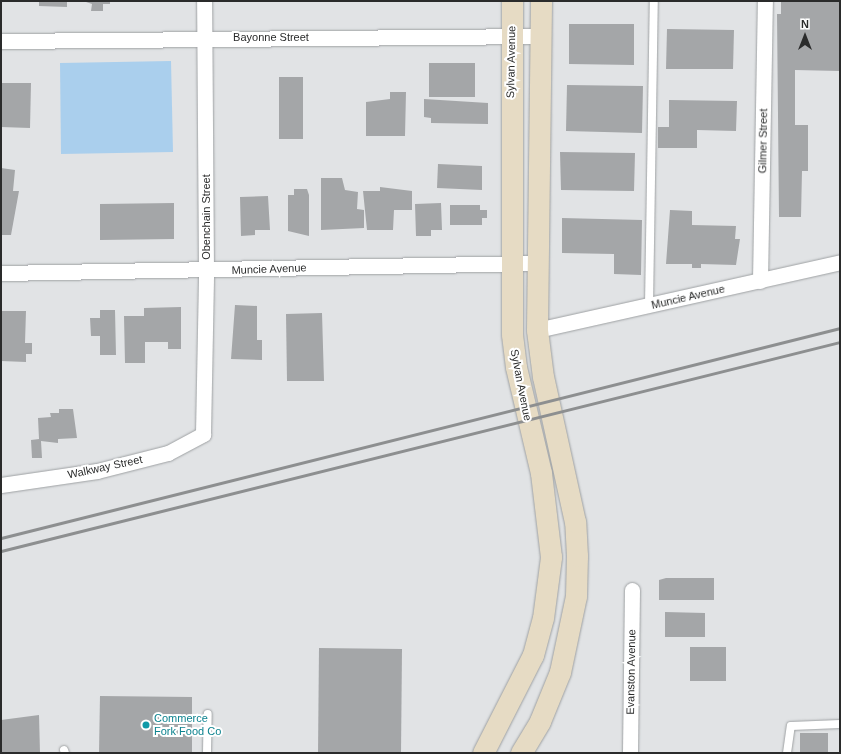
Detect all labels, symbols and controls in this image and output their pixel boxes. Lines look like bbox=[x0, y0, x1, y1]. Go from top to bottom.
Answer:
north arrow bbox=[785, 16, 825, 56]
text: N bbox=[801, 18, 809, 30]
street label: Sylvan Avenue bbox=[504, 25, 518, 99]
street label: Bayonne Street bbox=[233, 30, 309, 44]
street label: Gilmer Street bbox=[756, 108, 770, 174]
street label: Obenchain Street bbox=[199, 174, 213, 260]
street label: Muncie Avenue bbox=[231, 261, 307, 277]
street label: Muncie Avenue bbox=[650, 282, 726, 312]
street label: Sylvan Avenue bbox=[508, 348, 534, 422]
street label: Walkway Street bbox=[66, 453, 144, 481]
street label: Evanston Avenue bbox=[624, 629, 638, 715]
place label: Commerce Fork Food Co bbox=[154, 712, 221, 738]
marker: Commerce Fork Food Co bbox=[141, 720, 151, 730]

